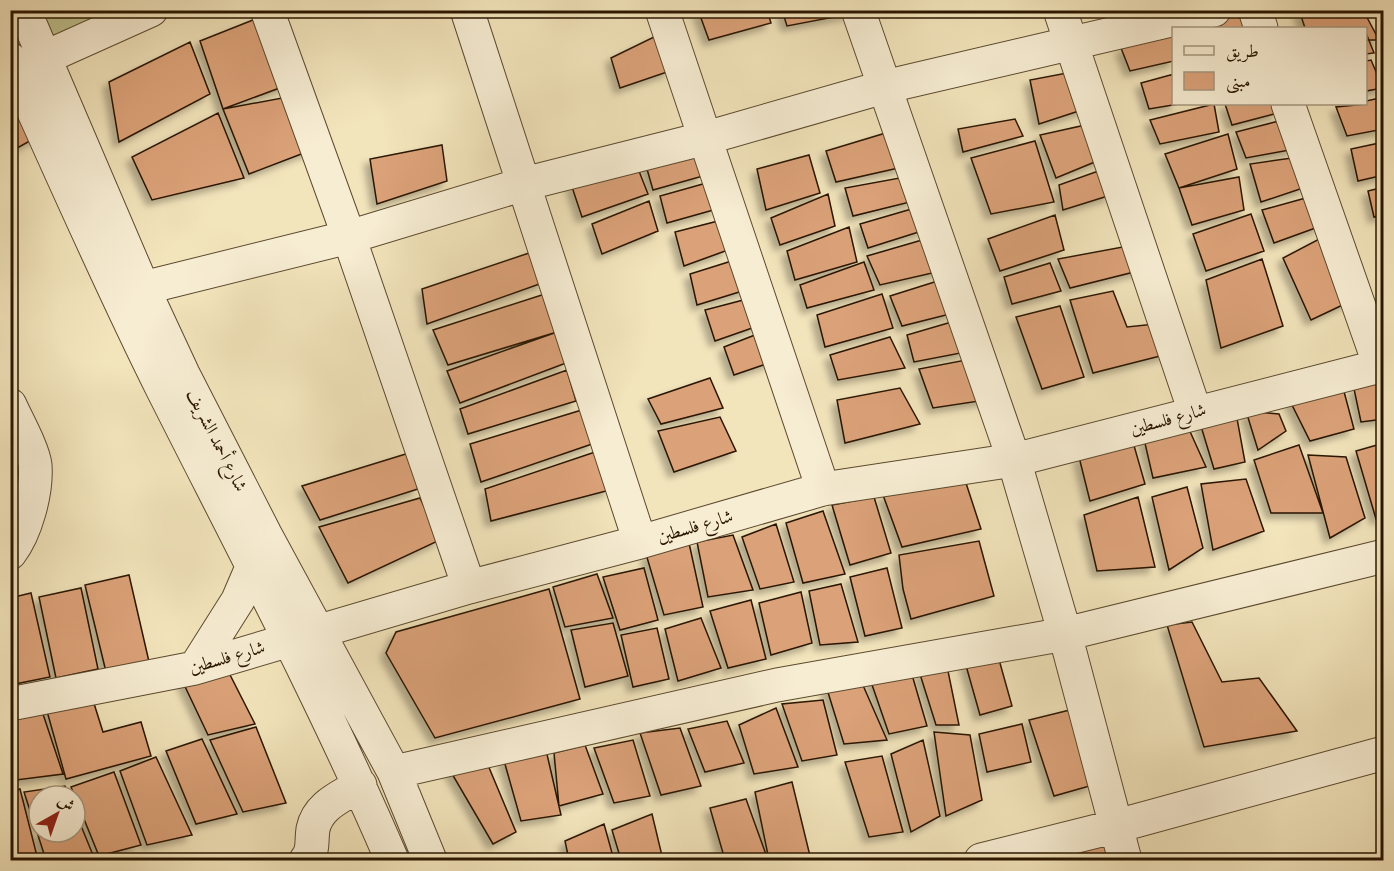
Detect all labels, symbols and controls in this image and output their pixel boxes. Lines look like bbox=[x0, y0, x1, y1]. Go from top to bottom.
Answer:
legend bbox=[1172, 27, 1367, 105]
text: طريق bbox=[1226, 40, 1259, 63]
text: مبنى bbox=[1226, 70, 1251, 94]
street label: شارع أحمد الشريف bbox=[178, 384, 254, 497]
street label: شارع فلسطين bbox=[1128, 398, 1209, 444]
street label: شارع فلسطين bbox=[655, 505, 737, 551]
street label: شارع فلسطين bbox=[187, 636, 269, 682]
north arrow bbox=[27, 784, 87, 844]
text: ش bbox=[54, 791, 79, 815]

